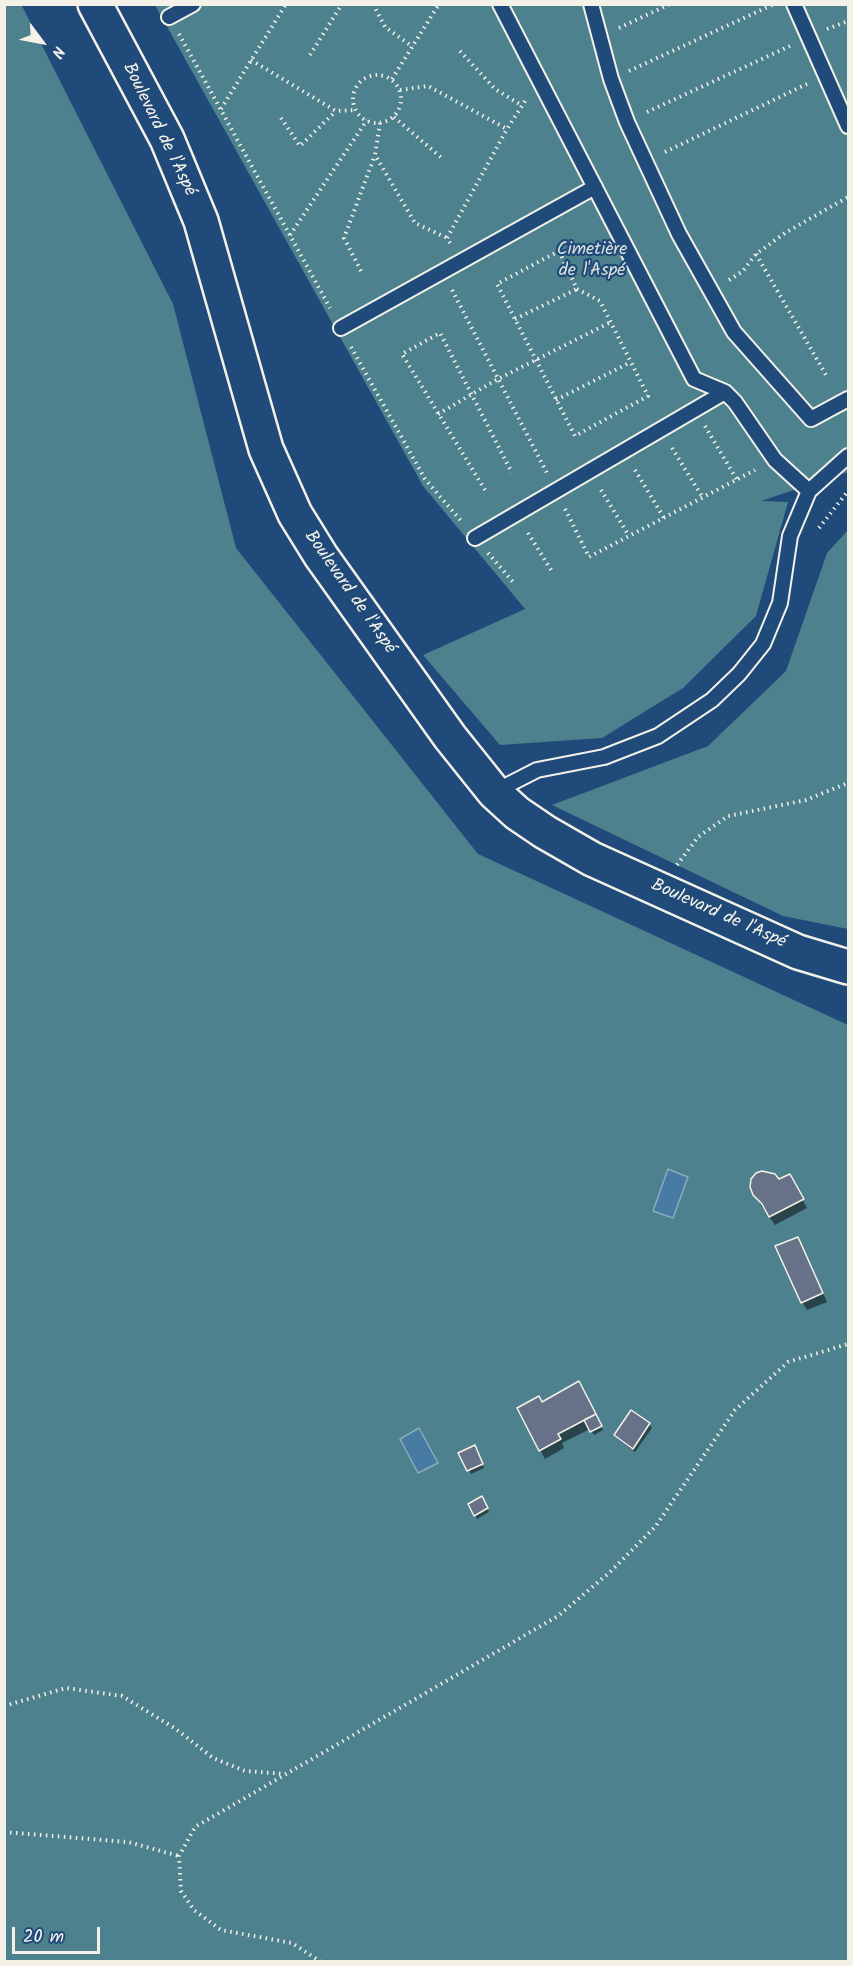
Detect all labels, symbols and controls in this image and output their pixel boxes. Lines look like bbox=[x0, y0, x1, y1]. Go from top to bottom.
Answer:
north arrow bbox=[12, 12, 72, 72]
text: N bbox=[44, 41, 71, 63]
street label: Boulevard de l'Aspé bbox=[116, 60, 200, 200]
park label: Cimetière de l'Aspé bbox=[557, 240, 627, 282]
street label: Boulevard de l'Aspé bbox=[298, 527, 400, 659]
street label: Boulevard de l'Aspé bbox=[647, 876, 789, 954]
scale bar bbox=[15, 1915, 104, 1953]
text: 20 m bbox=[23, 1923, 64, 1952]

